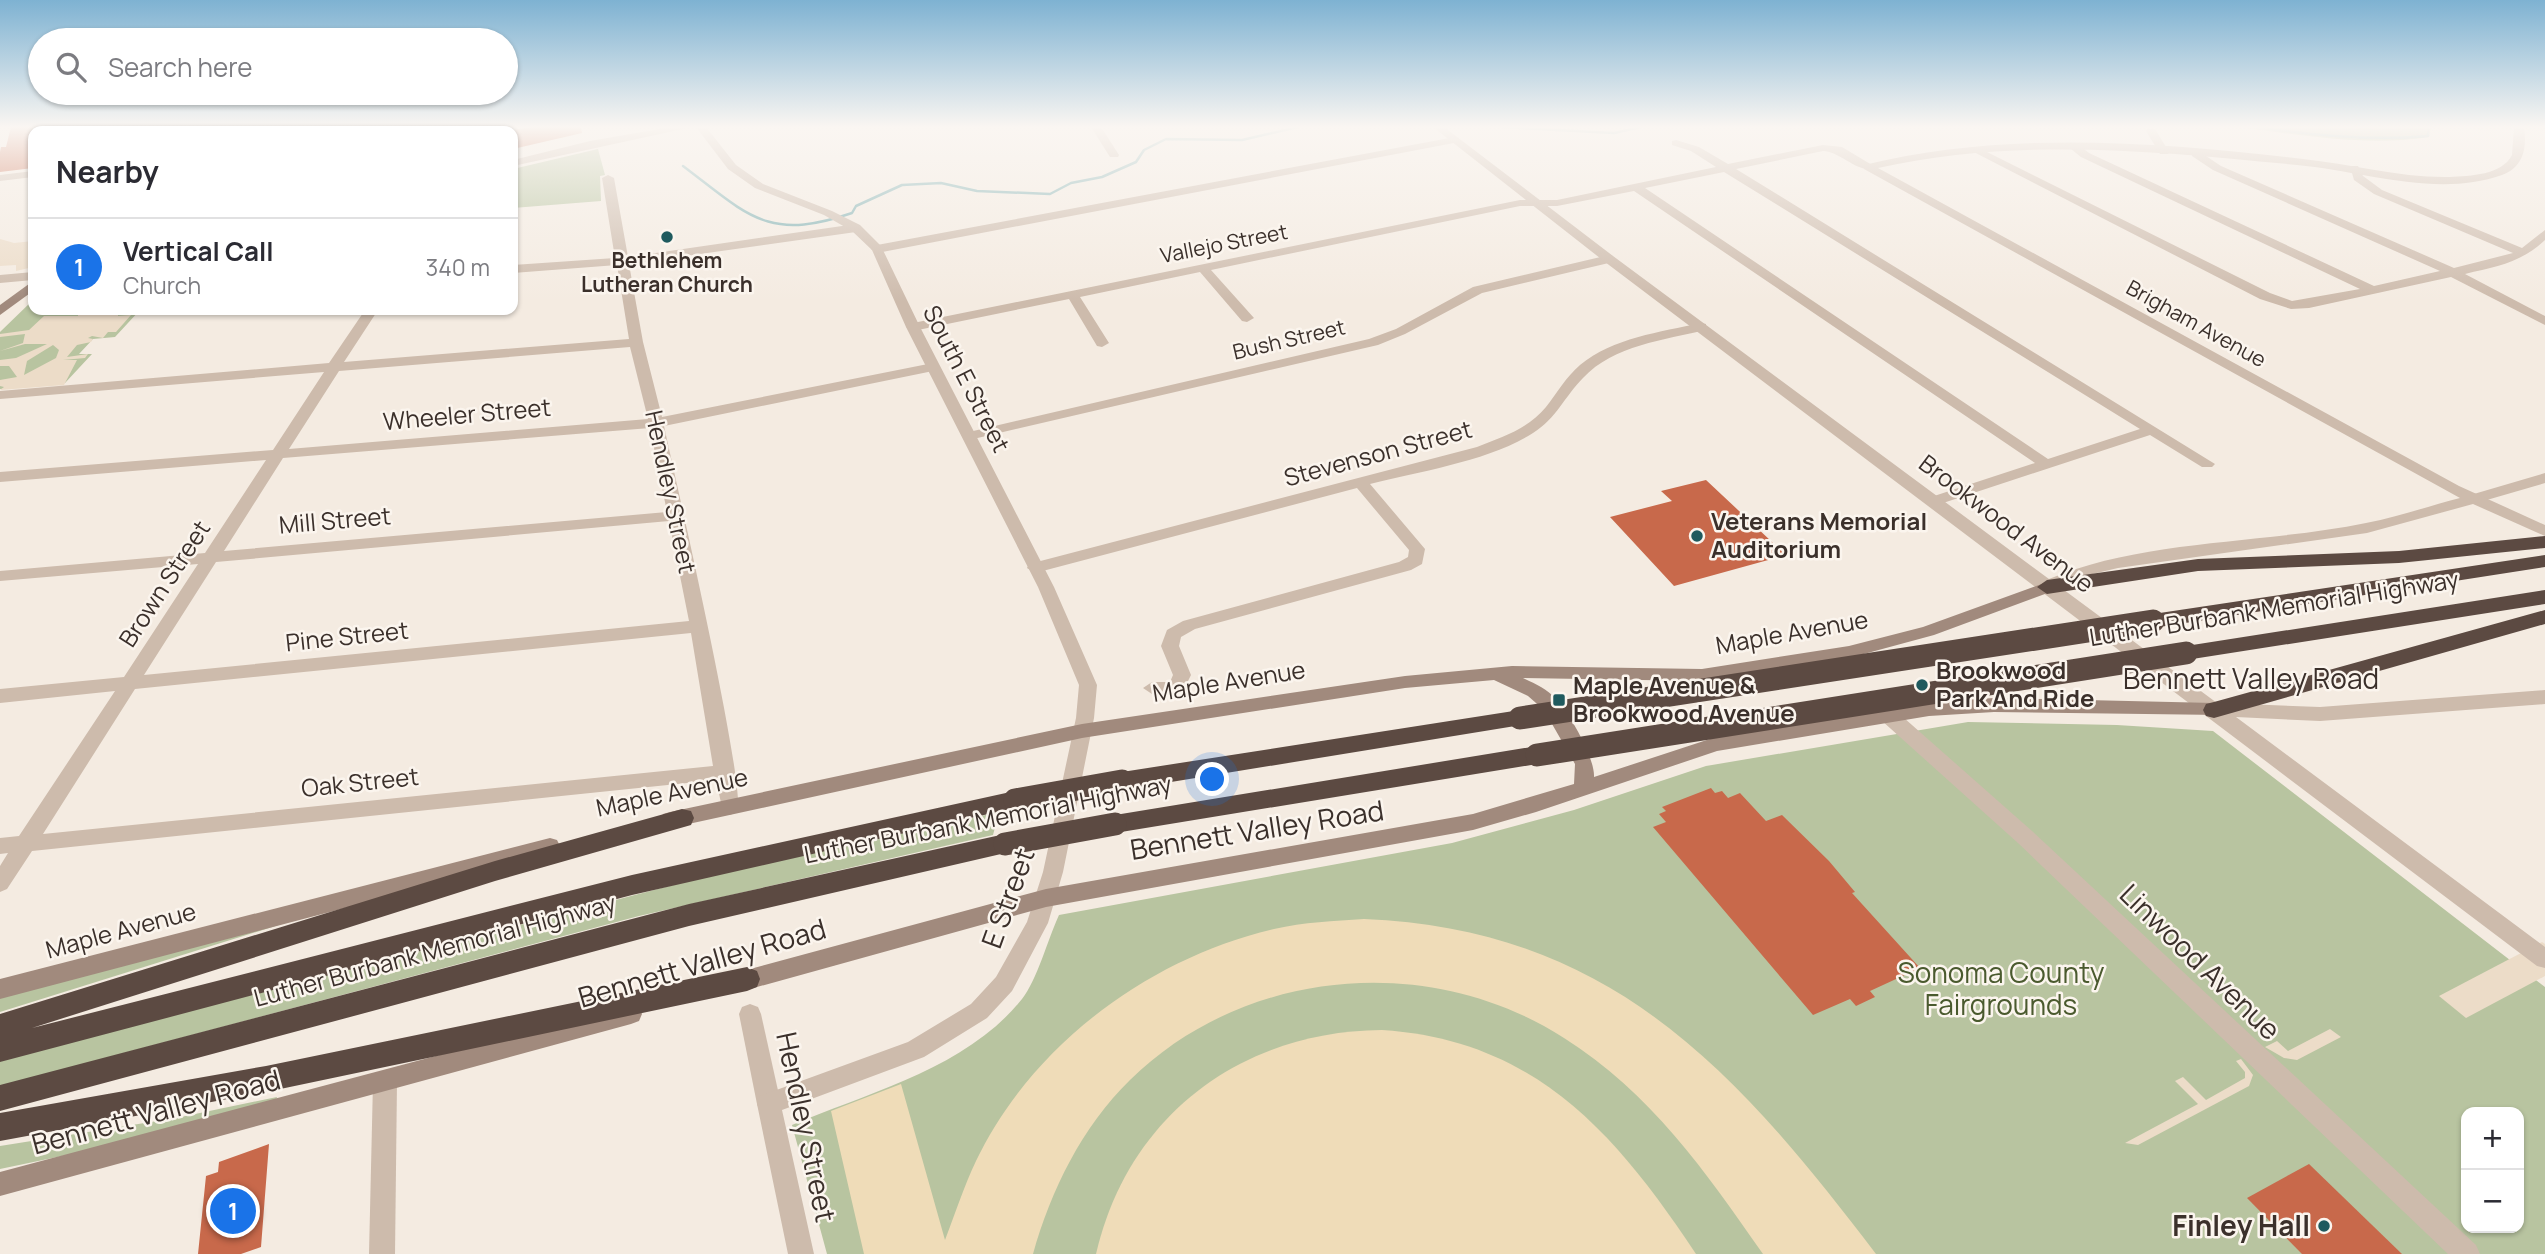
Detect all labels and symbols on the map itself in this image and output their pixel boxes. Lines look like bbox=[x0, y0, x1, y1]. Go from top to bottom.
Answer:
street label: Vallejo Street bbox=[1158, 217, 1290, 269]
marker: Bethlehem Lutheran Church bbox=[659, 229, 675, 245]
place label: Bethlehem Lutheran Church bbox=[581, 246, 753, 298]
street label: Brigham Avenue bbox=[2122, 273, 2271, 373]
street label: South E Street bbox=[916, 299, 1019, 457]
street label: Bush Street bbox=[1230, 312, 1348, 366]
street label: Wheeler Street bbox=[382, 390, 552, 437]
street label: Hendley Street bbox=[638, 407, 705, 576]
street label: Stevenson Street bbox=[1280, 412, 1475, 494]
street label: Brookwood Avenue bbox=[1913, 446, 2101, 599]
street label: Mill Street bbox=[278, 498, 392, 541]
place label: Veterans Memorial Auditorium bbox=[1711, 504, 1927, 565]
street label: Brown Street bbox=[110, 513, 217, 653]
marker: Veterans Memorial Auditorium bbox=[1689, 528, 1705, 544]
street label: Luther Burbank Memorial Highway bbox=[2087, 562, 2461, 653]
street label: Maple Avenue bbox=[1713, 602, 1871, 661]
street label: Pine Street bbox=[284, 613, 410, 658]
street label: Maple Avenue bbox=[1150, 652, 1308, 709]
place label: Brookwood Park And Ride bbox=[1936, 653, 2094, 714]
street label: Bennett Valley Road bbox=[2123, 659, 2379, 697]
place label: Maple Avenue & Brookwood Avenue bbox=[1573, 668, 1795, 729]
marker: Brookwood Park And Ride bbox=[1914, 677, 1930, 693]
marker: Maple Avenue & Brookwood Avenue bbox=[1551, 692, 1567, 708]
street label: Oak Street bbox=[299, 759, 420, 804]
street label: Maple Avenue bbox=[593, 759, 751, 824]
your location bbox=[1195, 762, 1229, 796]
street label: Luther Burbank Memorial Highway bbox=[801, 767, 1175, 870]
street label: Bennett Valley Road bbox=[1127, 790, 1386, 868]
street label: E Street bbox=[971, 842, 1043, 953]
street label: Linwood Avenue bbox=[2112, 875, 2289, 1048]
street label: Luther Burbank Memorial Highway bbox=[250, 885, 620, 1014]
street label: Maple Avenue bbox=[42, 894, 199, 965]
street label: Bennett Valley Road bbox=[573, 908, 830, 1016]
park label: Sonoma County Fairgrounds bbox=[1897, 953, 2105, 1023]
street label: Hendley Street bbox=[768, 1028, 846, 1225]
street label: Bennett Valley Road bbox=[27, 1060, 284, 1163]
pin: 1 bbox=[210, 1185, 256, 1237]
place label: Finley Hall bbox=[2172, 1206, 2310, 1244]
marker: Finley Hall bbox=[2316, 1218, 2332, 1234]

